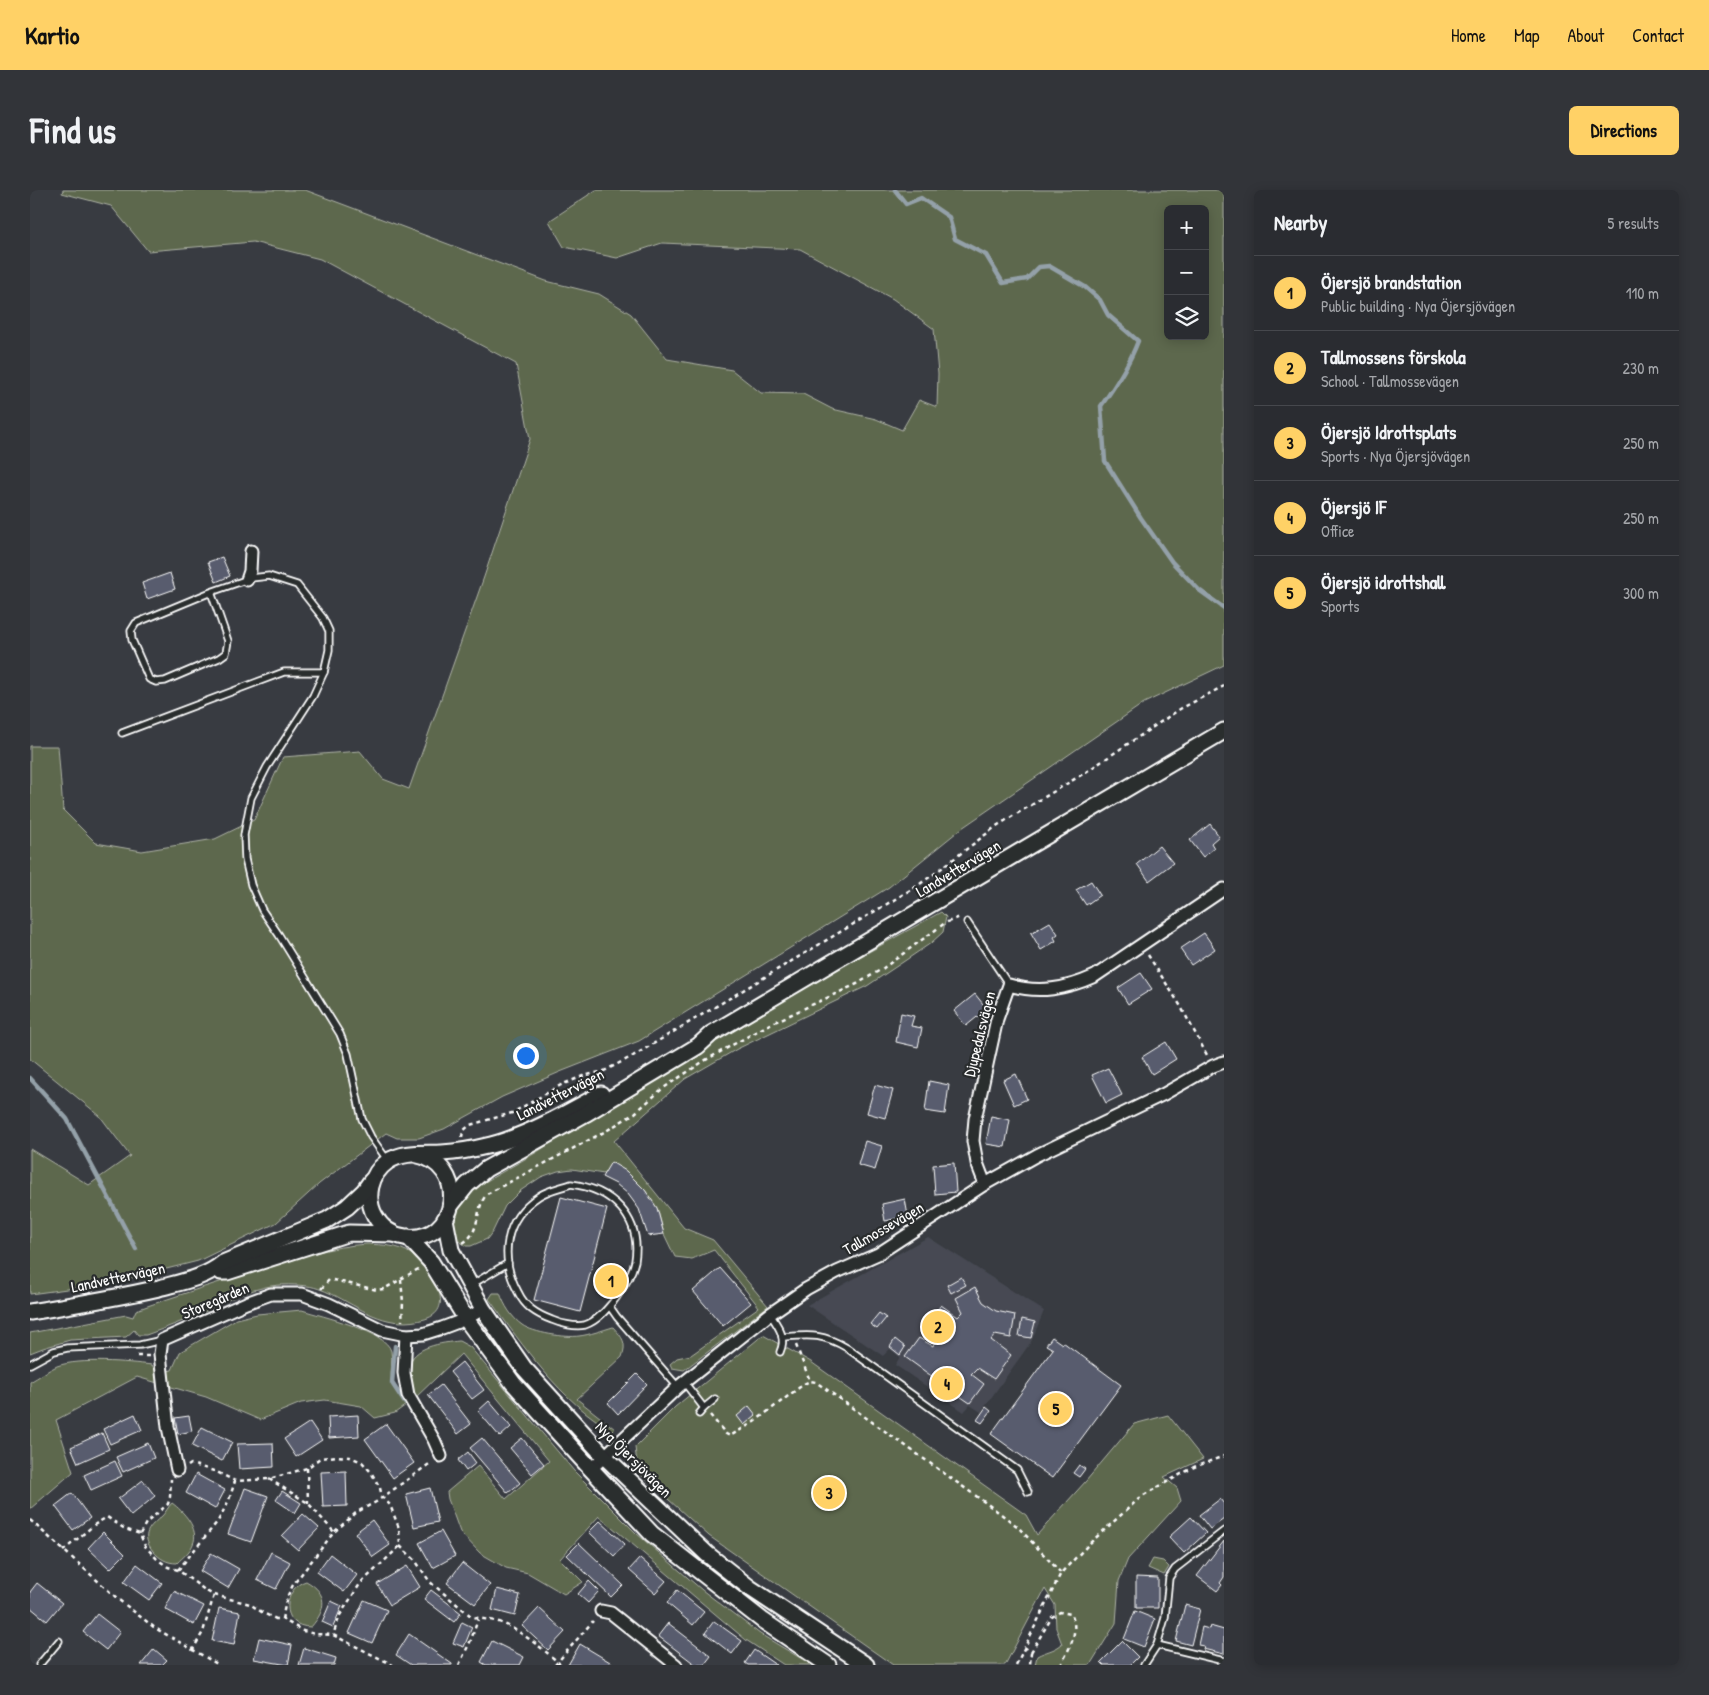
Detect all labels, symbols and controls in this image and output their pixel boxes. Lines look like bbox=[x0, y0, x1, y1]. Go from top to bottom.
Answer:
text: Kartio bbox=[25, 19, 80, 51]
text: Home bbox=[1451, 23, 1486, 48]
text: Map bbox=[1514, 23, 1539, 48]
text: About bbox=[1567, 23, 1604, 48]
text: Contact bbox=[1632, 23, 1684, 48]
button: Directions bbox=[1569, 106, 1679, 155]
text: Find us bbox=[30, 107, 116, 154]
map controls bbox=[1164, 205, 1209, 340]
button: + bbox=[1164, 205, 1209, 250]
text: Nearby bbox=[1274, 208, 1327, 237]
text: 5 results bbox=[1608, 212, 1659, 234]
button: − bbox=[1164, 250, 1209, 295]
text: Öjersjö brandstation bbox=[1321, 269, 1462, 295]
text: 1 bbox=[1287, 282, 1293, 304]
text: 110 m bbox=[1626, 282, 1659, 304]
button: layers bbox=[1164, 295, 1209, 340]
text: Public building · Nya Öjersjövägen bbox=[1321, 295, 1515, 317]
text: Tallmossens förskola bbox=[1321, 344, 1466, 370]
text: 2 bbox=[1286, 357, 1294, 379]
text: 230 m bbox=[1623, 357, 1659, 379]
text: School · Tallmossevägen bbox=[1321, 370, 1459, 392]
text: Öjersjö Idrottsplats bbox=[1321, 419, 1456, 445]
text: 3 bbox=[1286, 432, 1294, 454]
text: 250 m bbox=[1623, 432, 1659, 454]
text: Sports · Nya Öjersjövägen bbox=[1321, 445, 1470, 467]
text: Öjersjö IF bbox=[1321, 494, 1386, 520]
text: 4 bbox=[1287, 507, 1293, 529]
text: 250 m bbox=[1623, 507, 1659, 529]
text: Office bbox=[1321, 520, 1354, 542]
text: Öjersjö idrottshall bbox=[1321, 569, 1445, 595]
text: 5 bbox=[1287, 582, 1293, 604]
text: 300 m bbox=[1623, 582, 1659, 604]
text: Sports bbox=[1321, 595, 1359, 617]
street label: Landvettervägen bbox=[911, 834, 1005, 902]
street label: Djupedalsvägen bbox=[958, 989, 1000, 1079]
your location bbox=[513, 1043, 539, 1069]
street label: Landvettervägen bbox=[513, 1063, 607, 1125]
street label: Tallmossevägen bbox=[838, 1196, 928, 1260]
street label: Landvettervägen bbox=[69, 1256, 167, 1298]
pin: 1 bbox=[595, 1262, 627, 1300]
street label: Storegården bbox=[178, 1276, 252, 1324]
pin: 2 bbox=[922, 1308, 954, 1346]
pin: 4 bbox=[931, 1365, 963, 1403]
pin: 5 bbox=[1040, 1390, 1072, 1428]
street label: Nya Öjersjövägen bbox=[591, 1416, 677, 1502]
pin: 3 bbox=[813, 1474, 845, 1512]

